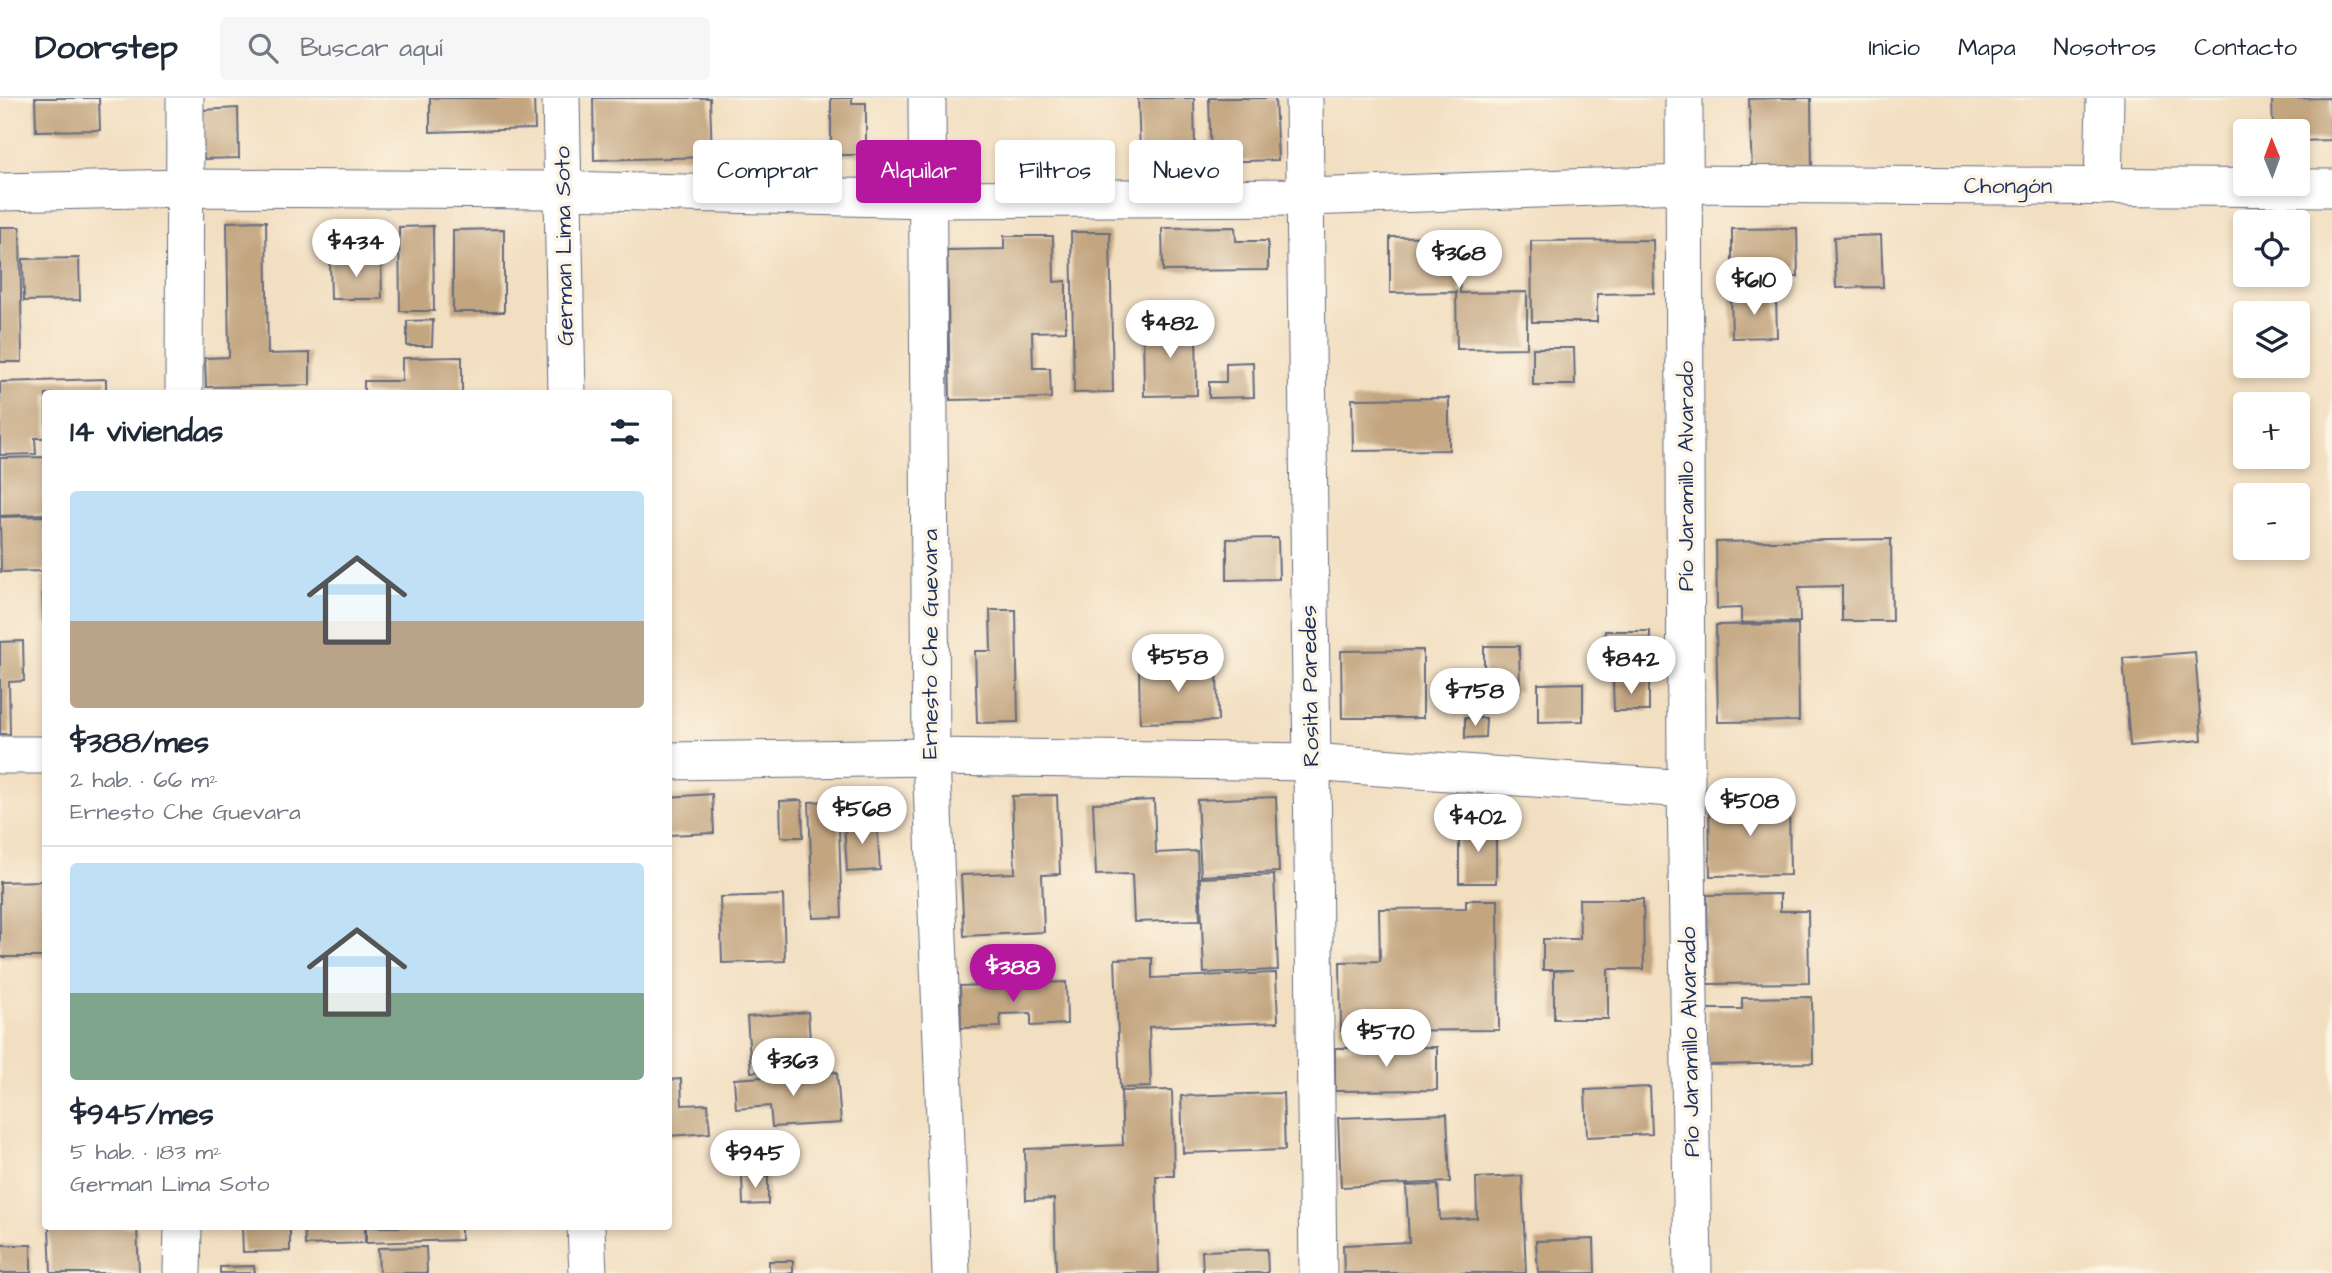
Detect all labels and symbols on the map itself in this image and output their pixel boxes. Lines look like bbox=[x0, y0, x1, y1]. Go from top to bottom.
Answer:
north arrow bbox=[2233, 119, 2310, 196]
street label: German Lima Soto bbox=[546, 146, 582, 346]
street label: Chongón bbox=[1964, 170, 2052, 203]
pin: $434 bbox=[315, 220, 397, 279]
pin: $368 bbox=[1418, 230, 1500, 290]
pin: $610 bbox=[1713, 258, 1795, 317]
pin: $482 bbox=[1129, 300, 1211, 360]
street label: Pío Jaramillo Alvarado bbox=[1670, 361, 1702, 591]
street label: Ernesto Che Guevara bbox=[914, 528, 946, 759]
street label: Rosita Paredes bbox=[1293, 605, 1327, 767]
pin: $558 bbox=[1137, 634, 1219, 694]
pin: $842 bbox=[1590, 636, 1672, 696]
pin: $758 bbox=[1434, 668, 1516, 728]
pin: $508 bbox=[1709, 778, 1791, 838]
pin: $568 bbox=[821, 786, 903, 846]
pin: $402 bbox=[1437, 794, 1519, 854]
street label: Pío Jaramillo Alvarado bbox=[1672, 926, 1708, 1157]
pin: $388 bbox=[972, 944, 1054, 1004]
pin: $570 bbox=[1345, 1010, 1427, 1069]
pin: $363 bbox=[752, 1038, 834, 1098]
pin: $945 bbox=[714, 1130, 796, 1190]

